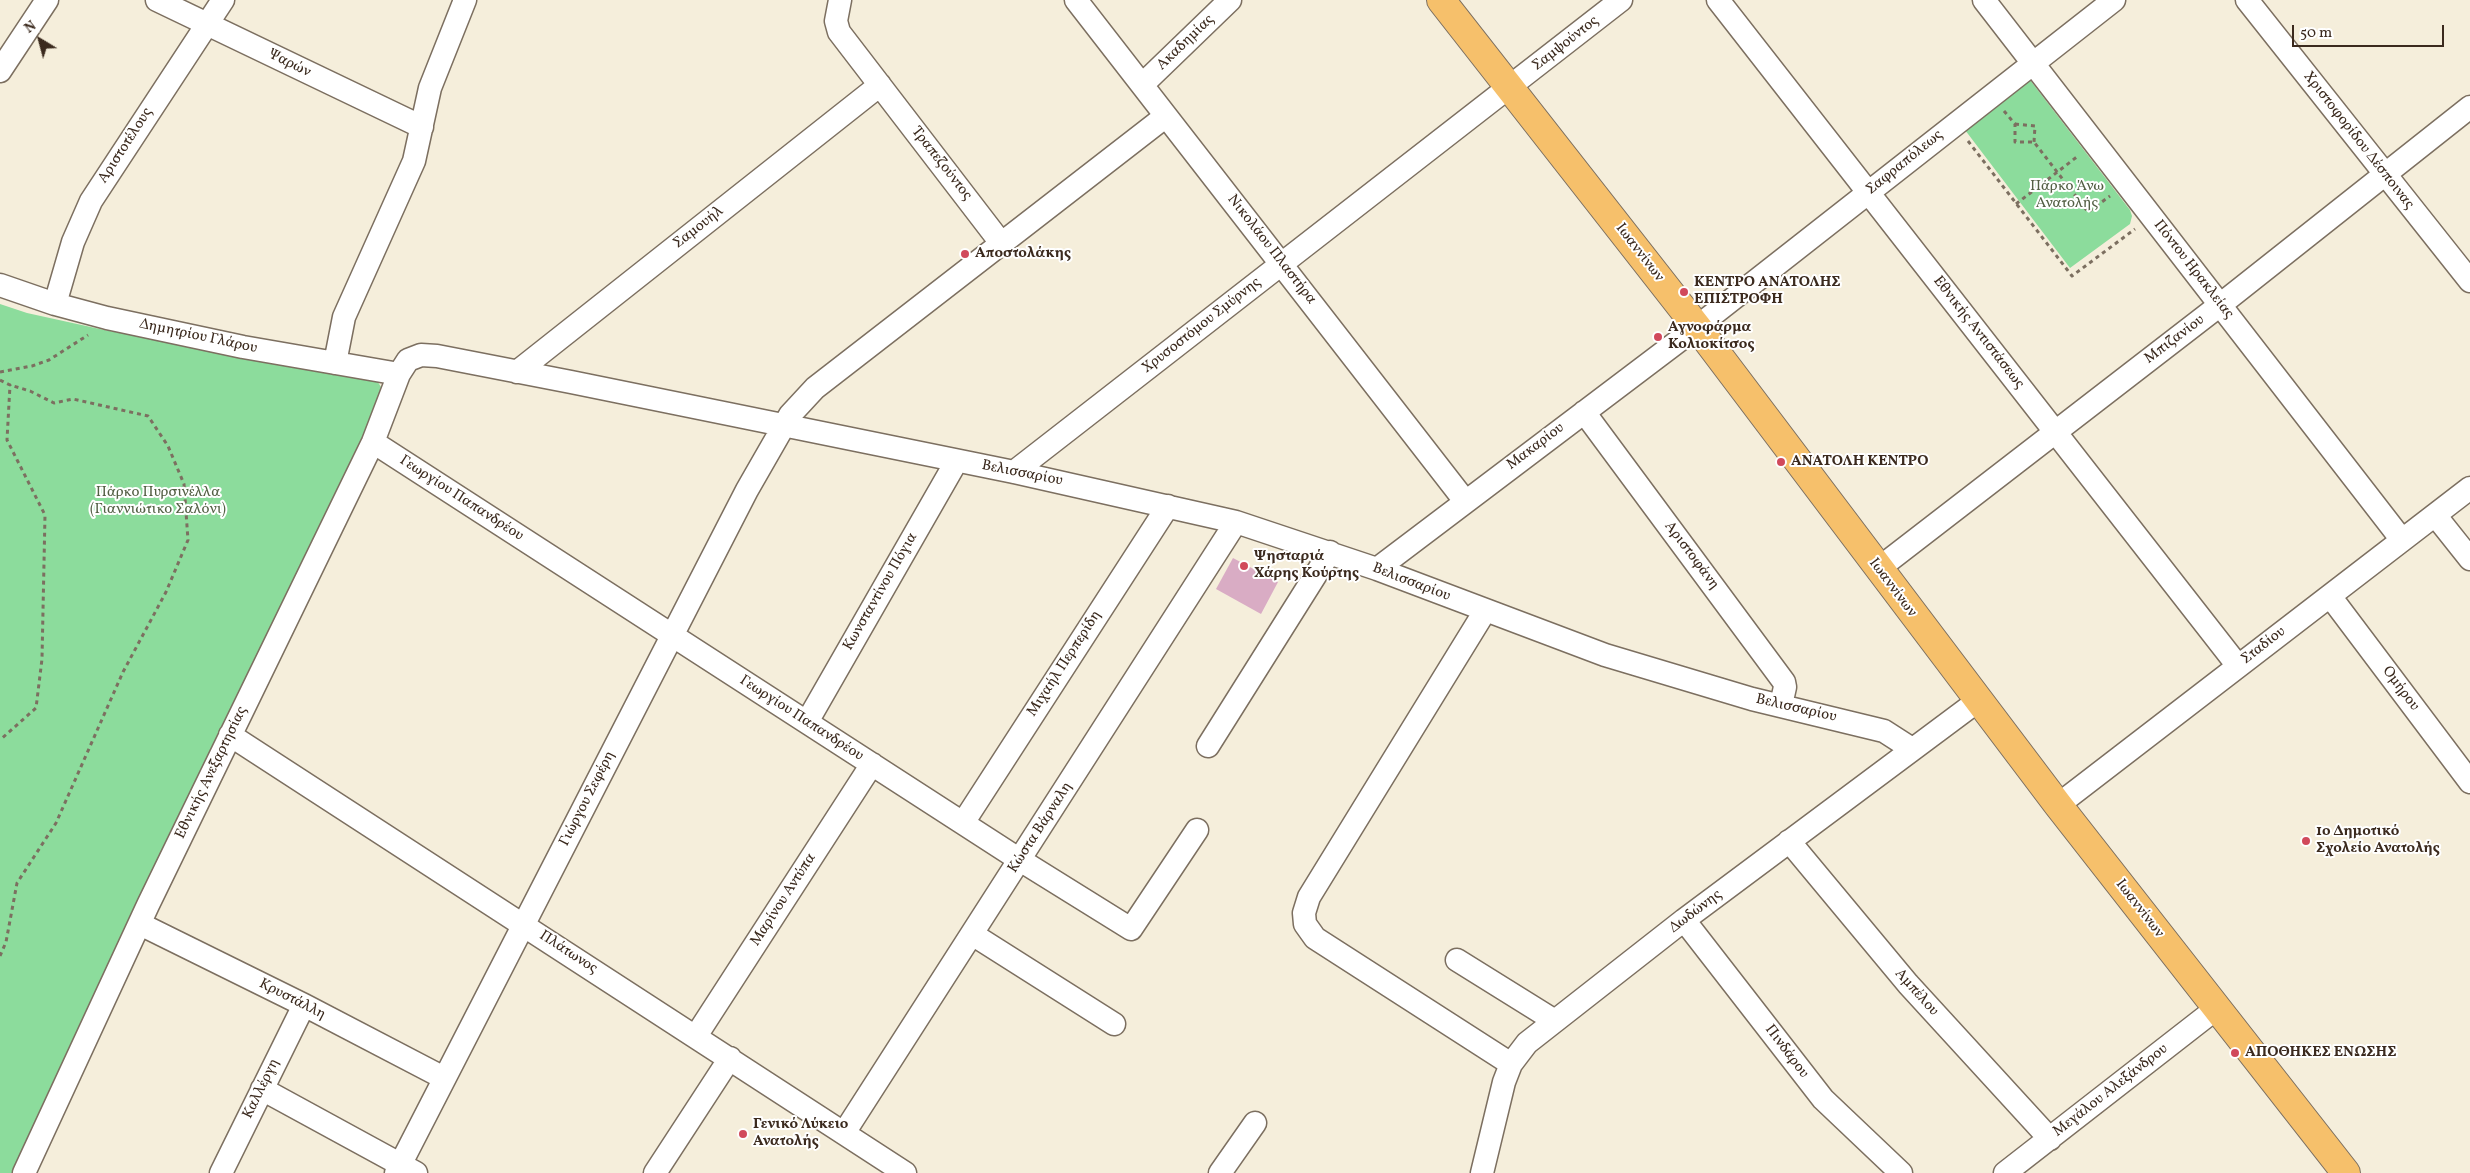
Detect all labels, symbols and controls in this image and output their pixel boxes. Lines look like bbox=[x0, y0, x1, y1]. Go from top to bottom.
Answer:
street label: Ακαδημίας bbox=[1154, 11, 1218, 75]
street label: Σαμψούντος bbox=[1529, 13, 1603, 75]
north arrow bbox=[15, 15, 65, 65]
scale bar bbox=[2295, 15, 2448, 47]
text: N bbox=[21, 17, 40, 38]
text: 50 m bbox=[2300, 23, 2332, 44]
street label: Ψαρών bbox=[265, 46, 313, 82]
street label: Χριστοφορίδου Δέσποινας bbox=[2299, 69, 2417, 213]
street label: Αριστοτέλους bbox=[95, 105, 157, 187]
street label: Τραπεζούντος bbox=[907, 124, 975, 204]
street label: Σαφραπόλεως bbox=[1863, 127, 1947, 199]
park label: Πάρκο Άνω Ανατολής bbox=[2030, 178, 2104, 213]
street label: Νικολάου Πλαστήρα bbox=[1223, 191, 1319, 309]
street label: Σαμουήλ bbox=[670, 203, 728, 253]
street label: Πόντου Ηρακλείας bbox=[2149, 217, 2237, 323]
street label: Ιωαννίνων bbox=[1611, 220, 1667, 286]
place label: Αποστολάκης bbox=[975, 245, 1071, 263]
marker: Αποστολάκης bbox=[959, 248, 971, 260]
street label: Εθνικής Αντιστάσεως bbox=[1928, 273, 2028, 393]
street label: Χρυσοστόμου Σμύρνης bbox=[1139, 274, 1265, 378]
place label: ΚΕΝΤΡΟ ΑΝΑΤΟΛΗΣ ΕΠΙΣΤΡΟΦΗ bbox=[1694, 274, 1841, 309]
marker: ΚΕΝΤΡΟ ΑΝΑΤΟΛΗΣ ΕΠΙΣΤΡΟΦΗ bbox=[1678, 286, 1690, 298]
street label: Μπιζανίου bbox=[2141, 312, 2209, 368]
street label: Δημητρίου Γλάρου bbox=[137, 316, 259, 358]
place label: Αγνοφάρμα Κολιοκίτσος bbox=[1668, 319, 1754, 354]
marker: Αγνοφάρμα Κολιοκίτσος bbox=[1652, 331, 1664, 343]
street label: Μακαρίου bbox=[1504, 420, 1568, 474]
street label: Γεωργίου Παπανδρέου bbox=[396, 452, 526, 546]
place label: ΑΝΑΤΟΛΗ ΚΕΝΤΡΟ bbox=[1791, 453, 1928, 471]
marker: ΑΝΑΤΟΛΗ ΚΕΝΤΡΟ bbox=[1775, 456, 1787, 468]
street label: Βελισσαρίου bbox=[980, 457, 1064, 491]
park label: Πάρκο Πυρσινέλλα (Γιαννιώτικο Σαλόνι) bbox=[90, 484, 226, 519]
street label: Αριστοφάνη bbox=[1660, 518, 1722, 594]
street label: Κωνσταντίνου Πόγια bbox=[840, 530, 922, 654]
place label: Ψησταριά Χάρης Κούρτης bbox=[1254, 548, 1359, 583]
street label: Ιωαννίνων bbox=[1864, 555, 1920, 621]
marker: Ψησταριά Χάρης Κούρτης bbox=[1238, 560, 1250, 572]
street label: Βελισσαρίου bbox=[1369, 560, 1453, 606]
street label: Μιχαήλ Περπερίδη bbox=[1024, 608, 1106, 720]
street label: Σταδίου bbox=[2238, 623, 2290, 669]
street label: Ομήρου bbox=[2377, 663, 2423, 715]
street label: Γεωργίου Παπανδρέου bbox=[736, 672, 866, 766]
street label: Βελισσαρίου bbox=[1754, 691, 1838, 727]
street label: Εθνικής Ανεξαρτησίας bbox=[172, 704, 252, 842]
street label: Γιώργου Σεφέρη bbox=[556, 748, 620, 850]
street label: Κώστα Βάρναλη bbox=[1005, 779, 1077, 877]
place label: 1ο Δημοτικό Σχολείο Ανατολής bbox=[2316, 823, 2440, 858]
marker: 1ο Δημοτικό Σχολείο Ανατολής bbox=[2300, 835, 2312, 847]
street label: Μαρίνου Αντύπα bbox=[747, 850, 821, 950]
street label: Ιωαννίνων bbox=[2111, 876, 2167, 942]
street label: Δωδώνης bbox=[1666, 886, 1726, 938]
street label: Πλάτωνος bbox=[535, 927, 601, 979]
street label: Αμπέλου bbox=[1890, 966, 1942, 1020]
street label: Κρυστάλλη bbox=[256, 975, 328, 1025]
street label: Πινδάρου bbox=[1760, 1022, 1812, 1082]
street label: Μεγάλου Αλεξάνδρου bbox=[2050, 1041, 2172, 1141]
place label: ΑΠΟΘΗΚΕΣ ΕΝΩΣΗΣ bbox=[2245, 1044, 2396, 1062]
marker: ΑΠΟΘΗΚΕΣ ΕΝΩΣΗΣ bbox=[2229, 1047, 2241, 1059]
street label: Καλλέργη bbox=[240, 1056, 284, 1122]
place label: Γενικό Λύκειο Ανατολής bbox=[753, 1116, 848, 1151]
marker: Γενικό Λύκειο Ανατολής bbox=[737, 1128, 749, 1140]

